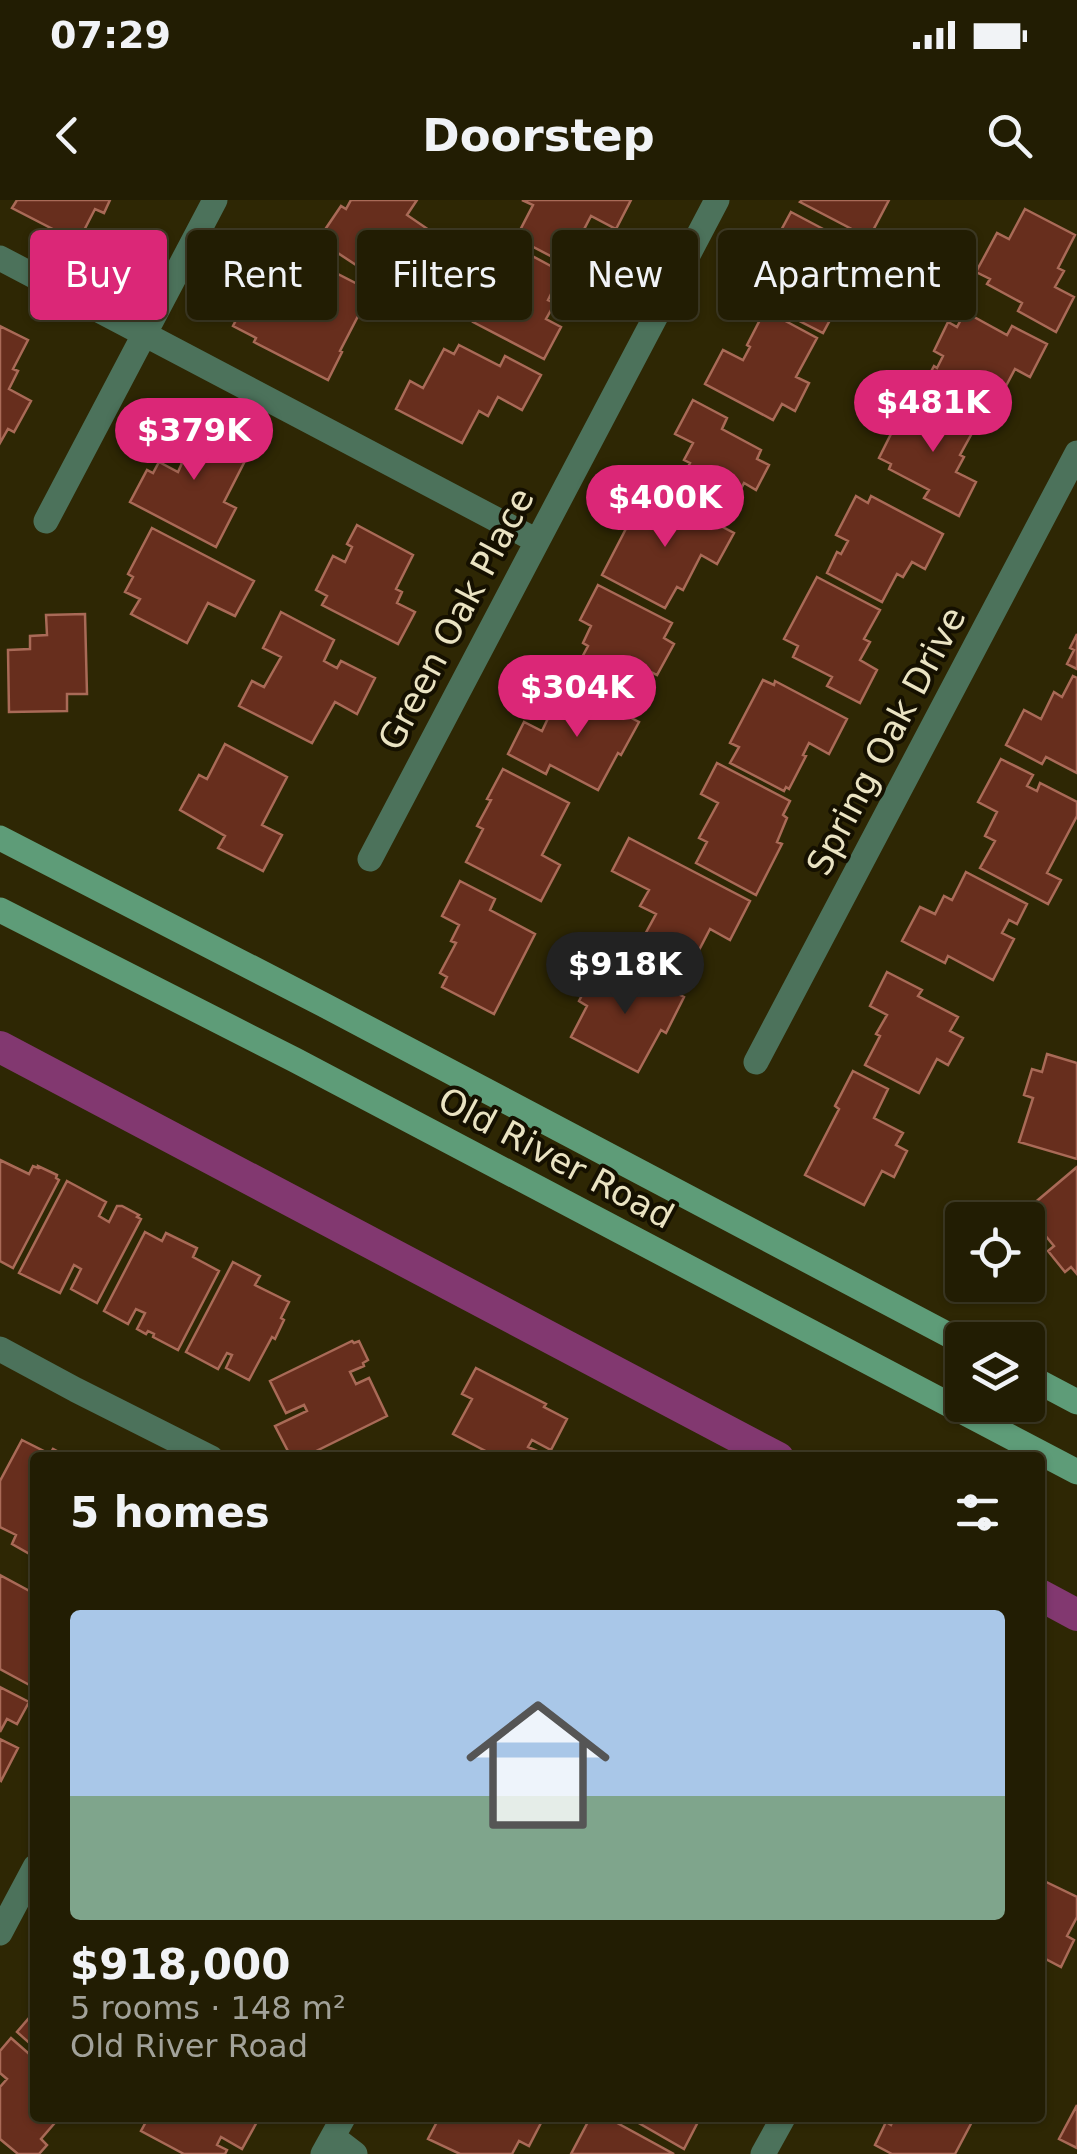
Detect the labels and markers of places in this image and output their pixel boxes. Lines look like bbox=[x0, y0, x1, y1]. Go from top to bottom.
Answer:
pin: $481K bbox=[863, 370, 1003, 455]
pin: $379K bbox=[124, 398, 264, 483]
pin: $400K bbox=[595, 465, 735, 550]
pin: $304K bbox=[507, 655, 647, 740]
pin: $918K bbox=[555, 932, 695, 1017]

